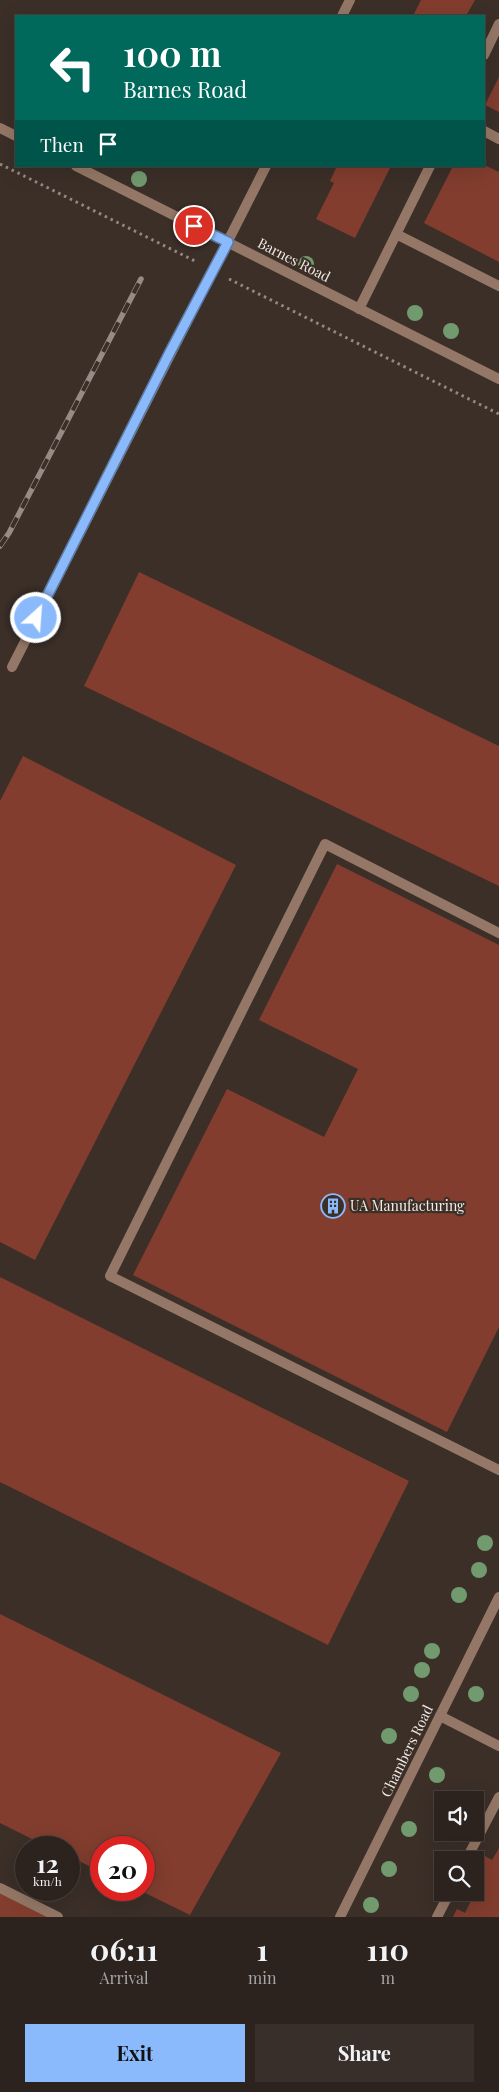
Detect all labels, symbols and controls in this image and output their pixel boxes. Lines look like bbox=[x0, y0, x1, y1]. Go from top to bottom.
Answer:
text: 100 m bbox=[123, 29, 221, 76]
icon: left bbox=[40, 35, 105, 100]
text: Barnes Road bbox=[123, 74, 247, 104]
icon: arrive bbox=[94, 130, 122, 158]
text: Then bbox=[40, 131, 84, 157]
pin bbox=[173, 205, 215, 247]
icon: arrive bbox=[180, 212, 208, 240]
street label: Barnes Road bbox=[255, 233, 334, 286]
position arrow bbox=[9, 591, 61, 643]
building icon: UA Manufacturing bbox=[320, 1193, 346, 1219]
place label: UA Manufacturing bbox=[350, 1196, 465, 1215]
street label: Chambers Road bbox=[376, 1702, 437, 1800]
map controls bbox=[434, 1791, 484, 1901]
button: sound bbox=[434, 1791, 484, 1841]
speed limit sign: 20 bbox=[90, 1836, 155, 1901]
text: 12 bbox=[36, 1846, 59, 1879]
button: search bbox=[434, 1851, 484, 1901]
text: km/h bbox=[33, 1873, 62, 1889]
text: 06:11 bbox=[90, 1929, 158, 1969]
text: 1 bbox=[257, 1929, 268, 1969]
text: 110 bbox=[367, 1929, 409, 1969]
text: Arrival bbox=[99, 1967, 149, 1988]
text: min bbox=[248, 1967, 276, 1988]
text: m bbox=[381, 1967, 395, 1988]
button: Exit bbox=[25, 2024, 245, 2082]
button: Share bbox=[255, 2024, 474, 2082]

